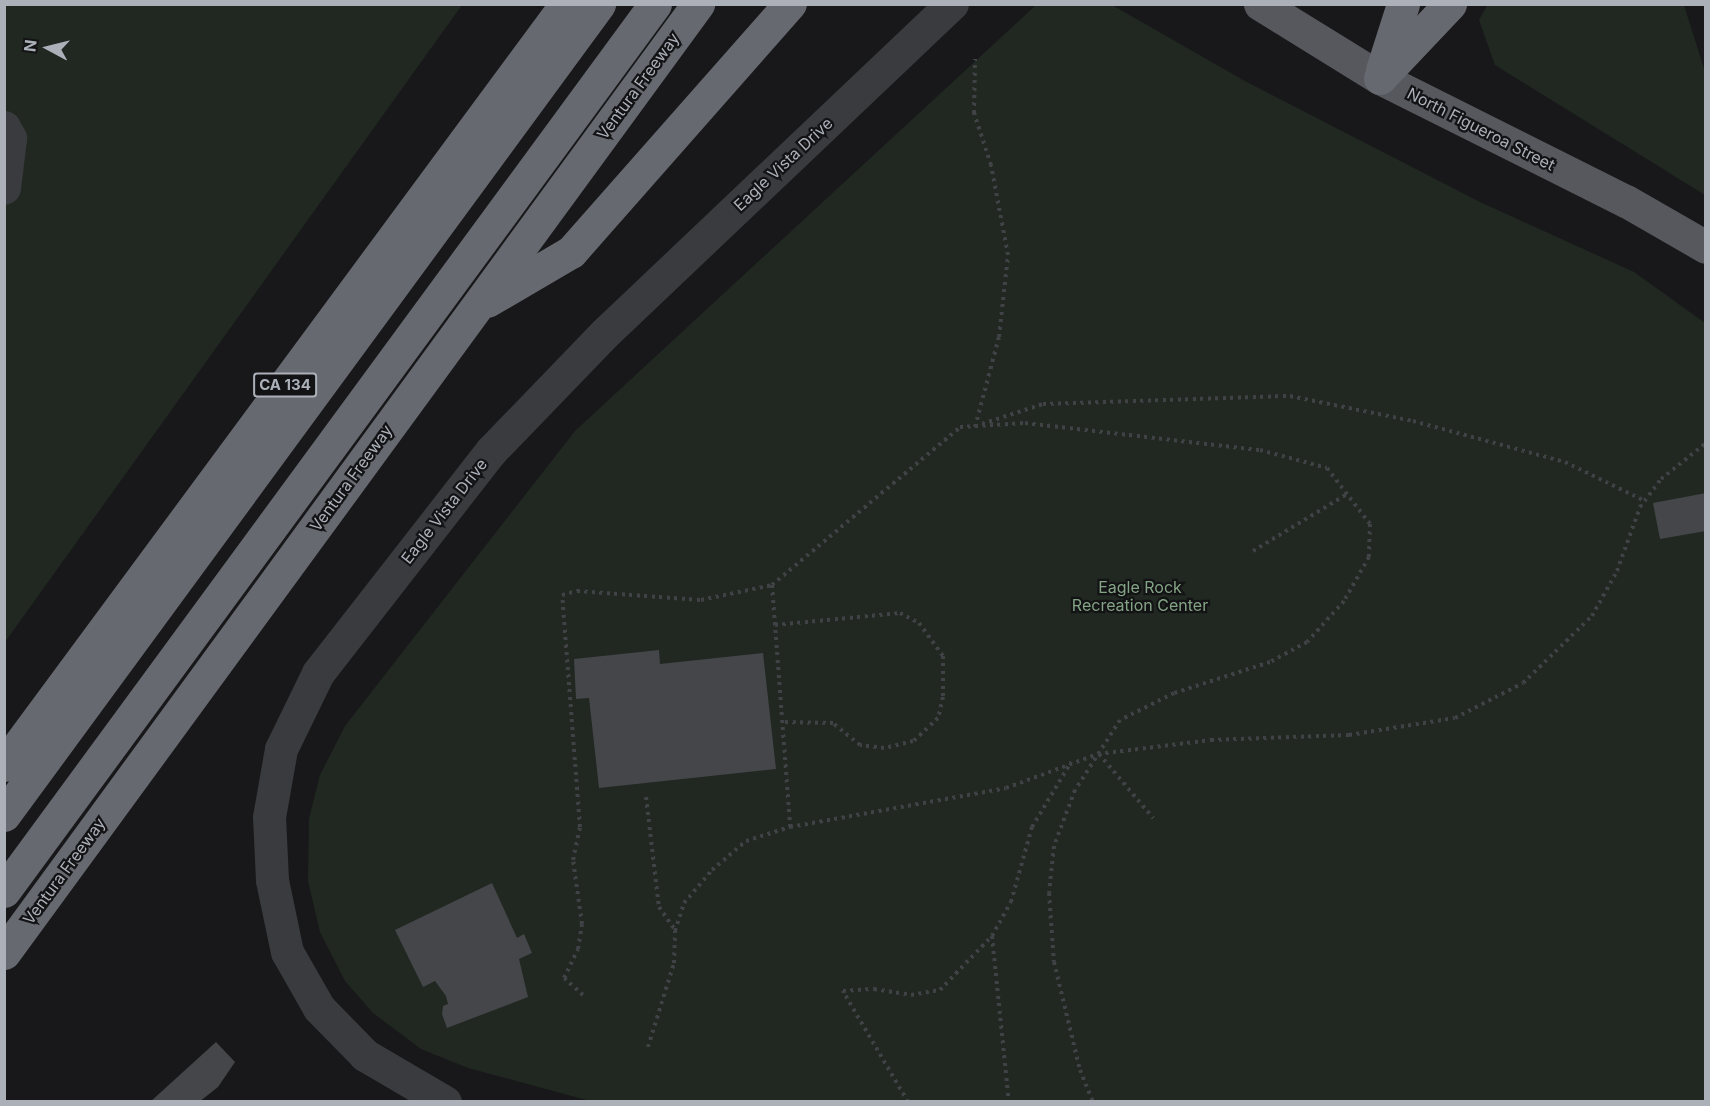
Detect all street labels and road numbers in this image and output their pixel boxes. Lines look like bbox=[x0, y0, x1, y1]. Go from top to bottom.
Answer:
street label: Ventura Freeway bbox=[593, 29, 683, 143]
street label: North Figueroa Street bbox=[1404, 83, 1558, 175]
street label: Eagle Vista Drive bbox=[730, 113, 836, 215]
road number: CA 134 bbox=[252, 373, 318, 397]
street label: Ventura Freeway bbox=[306, 421, 396, 535]
street label: Eagle Vista Drive bbox=[397, 455, 491, 567]
street label: Ventura Freeway bbox=[19, 814, 109, 928]

